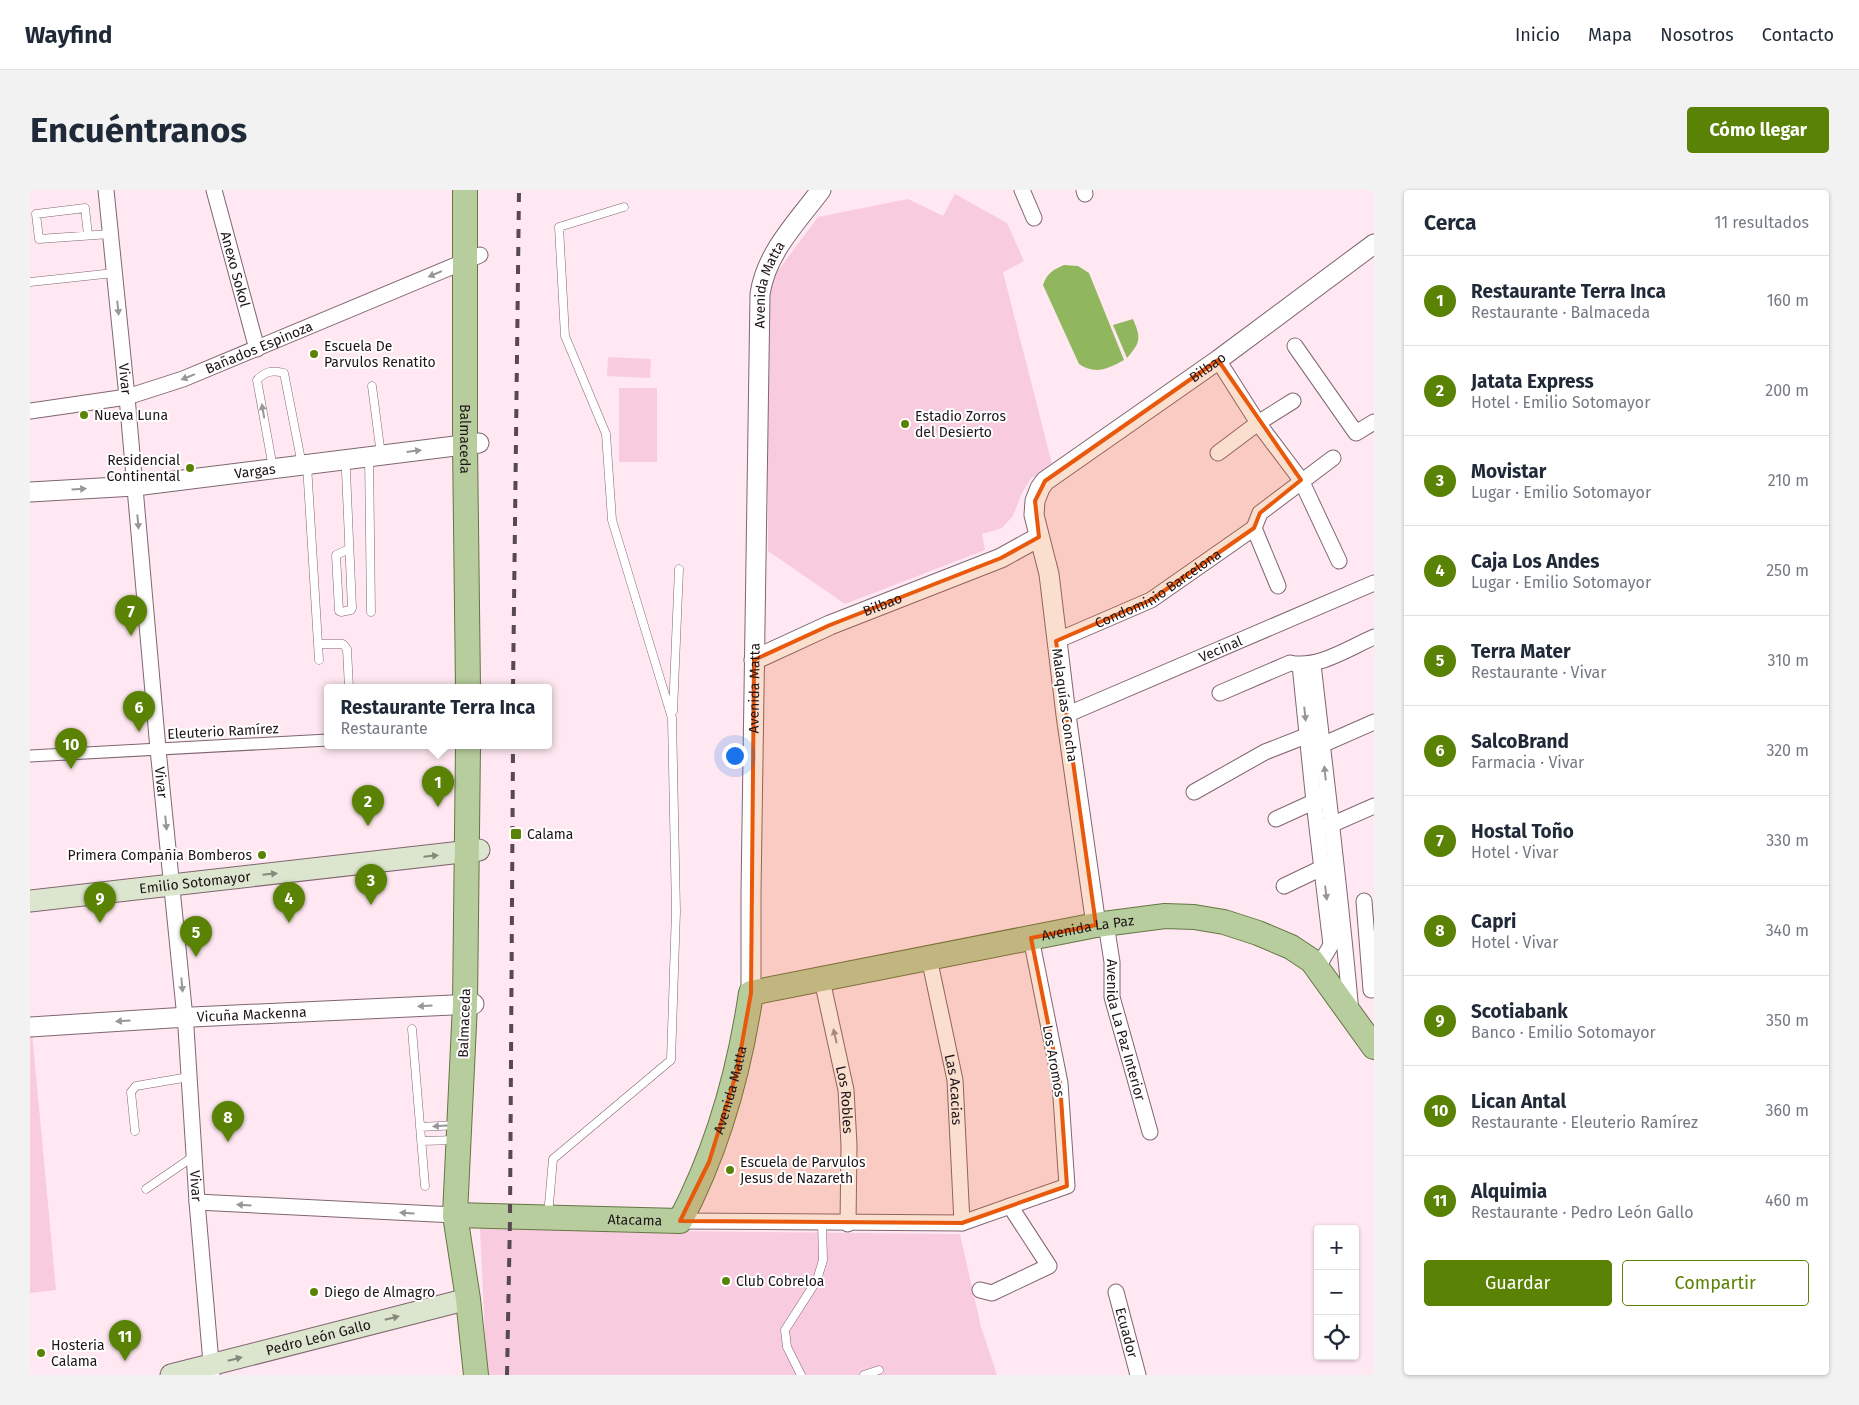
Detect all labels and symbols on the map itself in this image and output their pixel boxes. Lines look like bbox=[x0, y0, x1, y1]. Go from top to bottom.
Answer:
street label: Anexo Sokol bbox=[217, 230, 253, 309]
street label: Avenida Matta bbox=[751, 238, 789, 328]
one-way arrow bbox=[428, 270, 442, 278]
one-way arrow bbox=[114, 300, 122, 316]
street label: Bañados Espinoza bbox=[203, 318, 315, 378]
place label: Escuela De Parvulos Renatito bbox=[324, 338, 436, 371]
marker: Escuela De Parvulos Renatito bbox=[308, 348, 320, 360]
street label: Bilbao bbox=[1186, 349, 1229, 386]
street label: Vivar bbox=[115, 363, 135, 396]
one-way arrow bbox=[180, 373, 195, 381]
one-way arrow bbox=[258, 403, 266, 419]
street label: Balmaceda bbox=[456, 404, 473, 474]
place label: Nueva Luna bbox=[94, 407, 168, 424]
place label: Estadio Zorros del Desierto bbox=[915, 408, 1006, 441]
marker: Nueva Luna bbox=[78, 409, 90, 421]
marker: Estadio Zorros del Desierto bbox=[899, 418, 911, 430]
one-way arrow bbox=[406, 447, 422, 455]
place label: Residencial Continental bbox=[106, 452, 180, 485]
street label: Vargas bbox=[234, 460, 277, 482]
marker: Residencial Continental bbox=[184, 462, 196, 474]
one-way arrow bbox=[71, 484, 87, 492]
one-way arrow bbox=[134, 514, 142, 530]
street label: Condominio Barcelona bbox=[1092, 546, 1225, 632]
street label: Bilbao bbox=[861, 590, 905, 620]
pin: 7 bbox=[115, 595, 147, 636]
street label: Vecinal bbox=[1196, 632, 1245, 666]
street label: Avenida Matta bbox=[745, 643, 764, 733]
street label: Malaquías Concha bbox=[1048, 647, 1081, 763]
pin: 6 bbox=[123, 691, 155, 732]
one-way arrow bbox=[1301, 706, 1309, 722]
street label: Eleuterio Ramírez bbox=[167, 720, 279, 743]
pin: 10 bbox=[55, 728, 87, 769]
your location bbox=[722, 743, 748, 769]
one-way arrow bbox=[1321, 765, 1329, 781]
street label: Vivar bbox=[151, 766, 171, 800]
pin: 1 bbox=[422, 766, 454, 807]
pin: 2 bbox=[352, 785, 384, 826]
one-way arrow bbox=[162, 816, 170, 832]
place label: Calama bbox=[527, 826, 573, 843]
marker: Calama bbox=[509, 827, 523, 841]
place label: Primera Compañia Bomberos bbox=[68, 847, 252, 864]
marker: Primera Compañia Bomberos bbox=[256, 849, 268, 861]
one-way arrow bbox=[423, 852, 439, 860]
pin: 3 bbox=[355, 864, 387, 905]
street label: Emilio Sotomayor bbox=[138, 868, 252, 898]
one-way arrow bbox=[262, 870, 278, 878]
pin: 9 bbox=[84, 882, 116, 923]
pin: 4 bbox=[273, 882, 305, 923]
one-way arrow bbox=[1322, 885, 1330, 901]
street label: Avenida La Paz bbox=[1040, 912, 1135, 945]
pin: 5 bbox=[180, 916, 212, 957]
street label: Avenida La Paz Interior bbox=[1102, 959, 1149, 1103]
one-way arrow bbox=[178, 977, 186, 993]
street label: Balmaceda bbox=[455, 988, 474, 1058]
one-way arrow bbox=[417, 1002, 433, 1010]
street label: Vicuña Mackenna bbox=[196, 1004, 307, 1026]
one-way arrow bbox=[115, 1017, 131, 1025]
street label: Los Aromos bbox=[1039, 1024, 1068, 1099]
one-way arrow bbox=[831, 1029, 839, 1044]
street label: Avenida Matta bbox=[710, 1044, 750, 1136]
street label: Las Acacias bbox=[941, 1052, 965, 1126]
street label: Los Robles bbox=[832, 1064, 856, 1134]
pin: 8 bbox=[212, 1101, 244, 1142]
one-way arrow bbox=[432, 1122, 448, 1130]
place label: Escuela de Parvulos Jesus de Nazareth bbox=[740, 1154, 866, 1187]
marker: Escuela de Parvulos Jesus de Nazareth bbox=[724, 1164, 736, 1176]
street label: Vivar bbox=[186, 1170, 205, 1203]
one-way arrow bbox=[236, 1200, 252, 1208]
one-way arrow bbox=[398, 1208, 414, 1216]
street label: Atacama bbox=[607, 1211, 662, 1230]
place label: Club Cobreloa bbox=[736, 1273, 824, 1290]
marker: Club Cobreloa bbox=[720, 1275, 732, 1287]
place label: Diego de Almagro bbox=[324, 1284, 435, 1301]
marker: Diego de Almagro bbox=[308, 1286, 320, 1298]
street label: Ecuador bbox=[1111, 1306, 1141, 1360]
one-way arrow bbox=[385, 1314, 400, 1322]
street label: Pedro León Gallo bbox=[264, 1316, 373, 1359]
pin: 11 bbox=[109, 1320, 141, 1361]
place label: Hosteria Calama bbox=[51, 1337, 105, 1370]
marker: Hosteria Calama bbox=[35, 1347, 47, 1359]
one-way arrow bbox=[227, 1355, 242, 1363]

